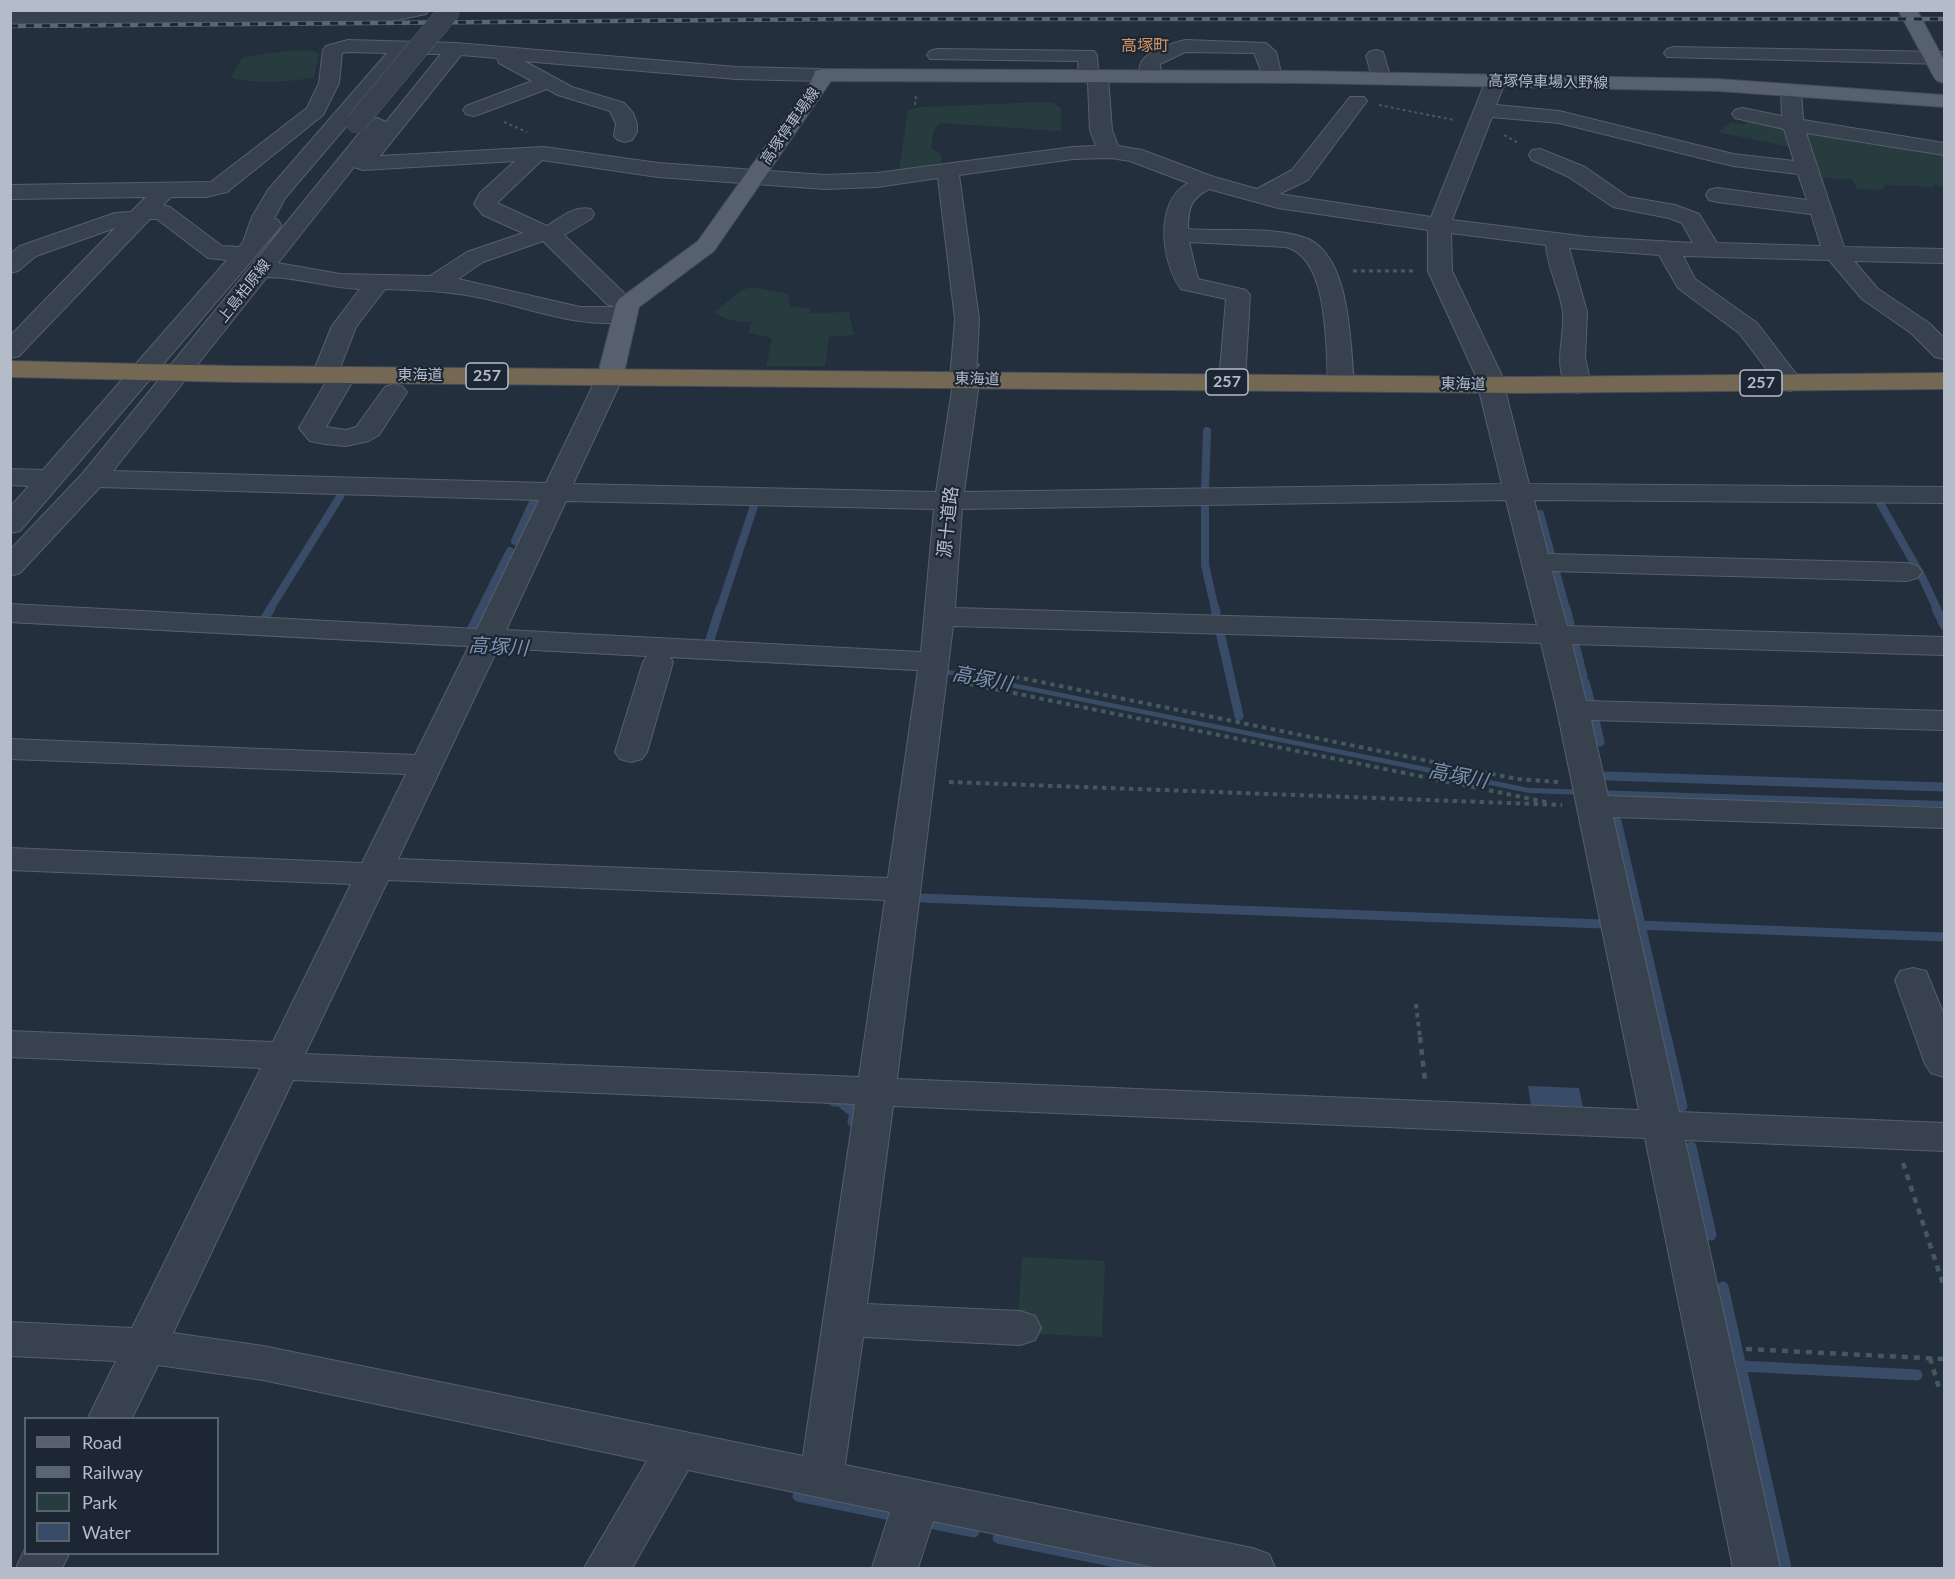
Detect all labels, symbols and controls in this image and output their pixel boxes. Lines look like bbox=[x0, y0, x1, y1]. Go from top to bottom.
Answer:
district label: 高塚町 bbox=[1121, 36, 1169, 56]
street label: 高塚停車場入野線 bbox=[1488, 72, 1608, 92]
street label: 高塚停車場線 bbox=[757, 84, 823, 168]
street label: 上島柏原線 bbox=[214, 256, 274, 326]
road number: 257 bbox=[466, 363, 508, 389]
street label: 東海道 bbox=[398, 366, 442, 384]
road number: 257 bbox=[1206, 369, 1248, 395]
street label: 東海道 bbox=[954, 370, 1000, 388]
road number: 257 bbox=[1740, 370, 1782, 396]
street label: 東海道 bbox=[1440, 375, 1486, 393]
street label: 源十道路 bbox=[933, 485, 963, 559]
water label: 高塚川 bbox=[467, 633, 529, 661]
water label: 高塚川 bbox=[950, 661, 1014, 697]
water label: 高塚川 bbox=[1426, 758, 1490, 794]
legend bbox=[24, 1417, 219, 1555]
text: Road bbox=[82, 1431, 122, 1453]
text: Railway bbox=[82, 1461, 143, 1483]
text: Park bbox=[82, 1491, 117, 1513]
text: Water bbox=[82, 1521, 131, 1543]

